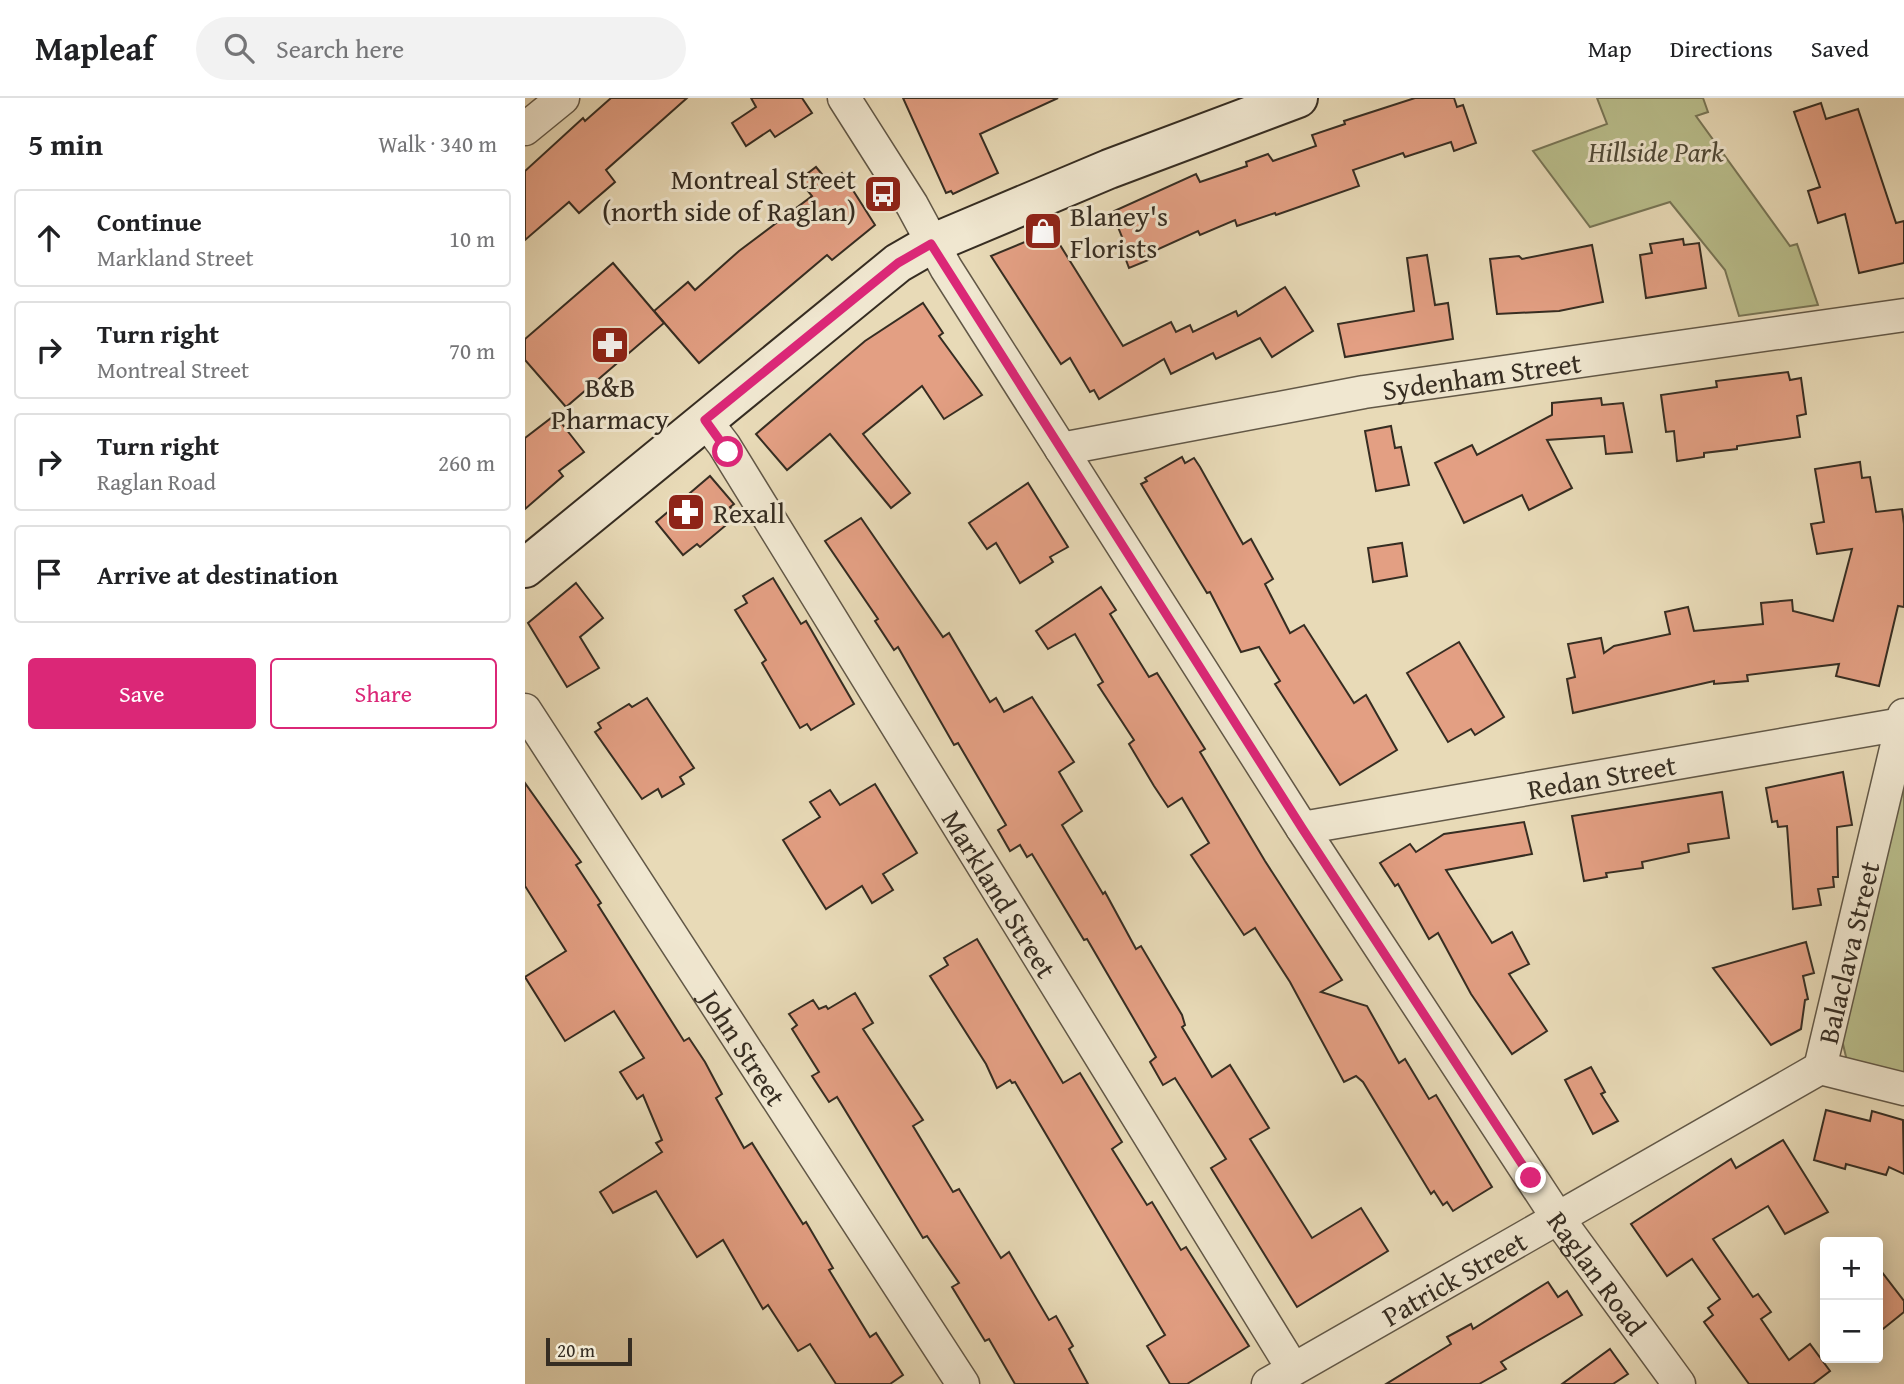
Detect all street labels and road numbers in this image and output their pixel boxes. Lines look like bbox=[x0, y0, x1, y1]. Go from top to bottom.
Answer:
street label: Sydenham Street bbox=[1379, 341, 1584, 410]
street label: Redan Street bbox=[1524, 743, 1679, 809]
street label: Markland Street bbox=[933, 801, 1068, 985]
street label: Balaclava Street bbox=[1806, 857, 1889, 1048]
street label: John Street bbox=[689, 978, 797, 1114]
street label: Raglan Road bbox=[1538, 1202, 1657, 1343]
street label: Patrick Street bbox=[1374, 1220, 1534, 1335]

